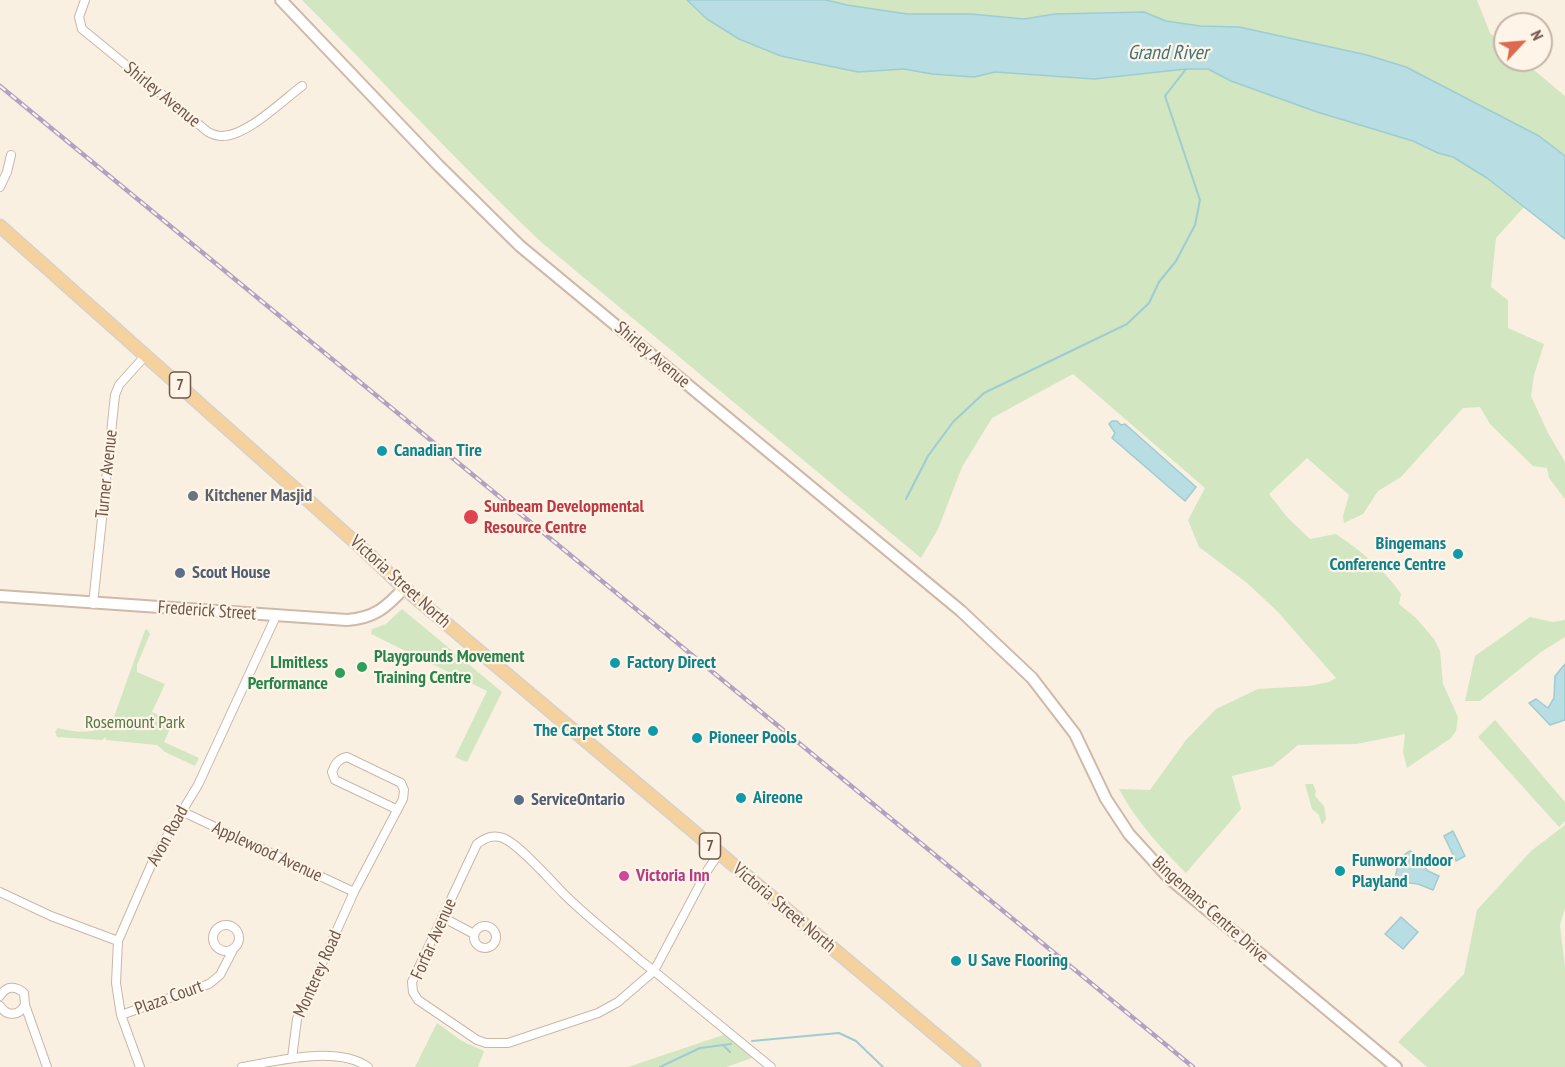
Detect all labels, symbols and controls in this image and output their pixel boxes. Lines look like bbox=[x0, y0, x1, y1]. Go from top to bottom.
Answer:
north arrow bbox=[1493, 12, 1553, 72]
text: N bbox=[1526, 27, 1548, 43]
water label: Grand River bbox=[1128, 41, 1208, 65]
street label: Shirley Avenue bbox=[119, 58, 205, 132]
street label: Shirley Avenue bbox=[610, 317, 694, 393]
road number: 7 bbox=[170, 372, 190, 398]
street label: Turner Avenue bbox=[92, 429, 122, 519]
place label: Canadian Tire bbox=[394, 440, 482, 462]
marker: Canadian Tire bbox=[375, 444, 389, 458]
place label: Kitchener Masjid bbox=[205, 485, 312, 507]
marker: Kitchener Masjid bbox=[186, 489, 200, 503]
place label: Sunbeam Developmental Resource Centre bbox=[484, 496, 644, 538]
marker: Sunbeam Developmental Resource Centre bbox=[462, 508, 480, 526]
street label: Victoria Street North bbox=[345, 531, 455, 633]
place label: Bingemans Conference Centre bbox=[1329, 533, 1446, 576]
marker: Bingemans Conference Centre bbox=[1451, 547, 1465, 561]
place label: Scout House bbox=[192, 562, 271, 584]
marker: Scout House bbox=[173, 566, 187, 580]
street label: Frederick Street bbox=[157, 597, 257, 625]
place label: Playgrounds Movement Training Centre bbox=[374, 646, 524, 688]
place label: LImitless Performance bbox=[248, 652, 328, 694]
place label: Factory Direct bbox=[627, 652, 716, 674]
marker: Factory Direct bbox=[608, 656, 622, 670]
marker: Playgrounds Movement Training Centre bbox=[355, 660, 369, 674]
marker: LImitless Performance bbox=[333, 666, 347, 680]
park label: Rosemount Park bbox=[85, 712, 185, 734]
place label: The Carpet Store bbox=[533, 720, 641, 742]
marker: The Carpet Store bbox=[646, 724, 660, 738]
place label: Pioneer Pools bbox=[709, 727, 797, 749]
marker: Pioneer Pools bbox=[690, 731, 704, 745]
place label: Aireone bbox=[753, 787, 803, 809]
place label: ServiceOntario bbox=[531, 789, 625, 811]
marker: Aireone bbox=[734, 791, 748, 805]
marker: ServiceOntario bbox=[512, 793, 526, 807]
street label: Avon Road bbox=[143, 802, 193, 870]
street label: Applewood Avenue bbox=[209, 817, 325, 887]
road number: 7 bbox=[700, 833, 720, 859]
place label: Funworx Indoor Playland bbox=[1352, 850, 1453, 892]
street label: Bingemans Centre Drive bbox=[1147, 852, 1273, 968]
street label: Victoria Street North bbox=[728, 859, 840, 957]
marker: Funworx Indoor Playland bbox=[1333, 864, 1347, 878]
place label: Victoria Inn bbox=[636, 865, 710, 887]
marker: Victoria Inn bbox=[617, 869, 631, 883]
street label: Forfar Avenue bbox=[407, 895, 461, 983]
street label: Monterey Road bbox=[289, 927, 347, 1021]
place label: U Save Flooring bbox=[968, 950, 1068, 972]
marker: U Save Flooring bbox=[949, 954, 963, 968]
street label: Plaza Court bbox=[132, 976, 206, 1020]

